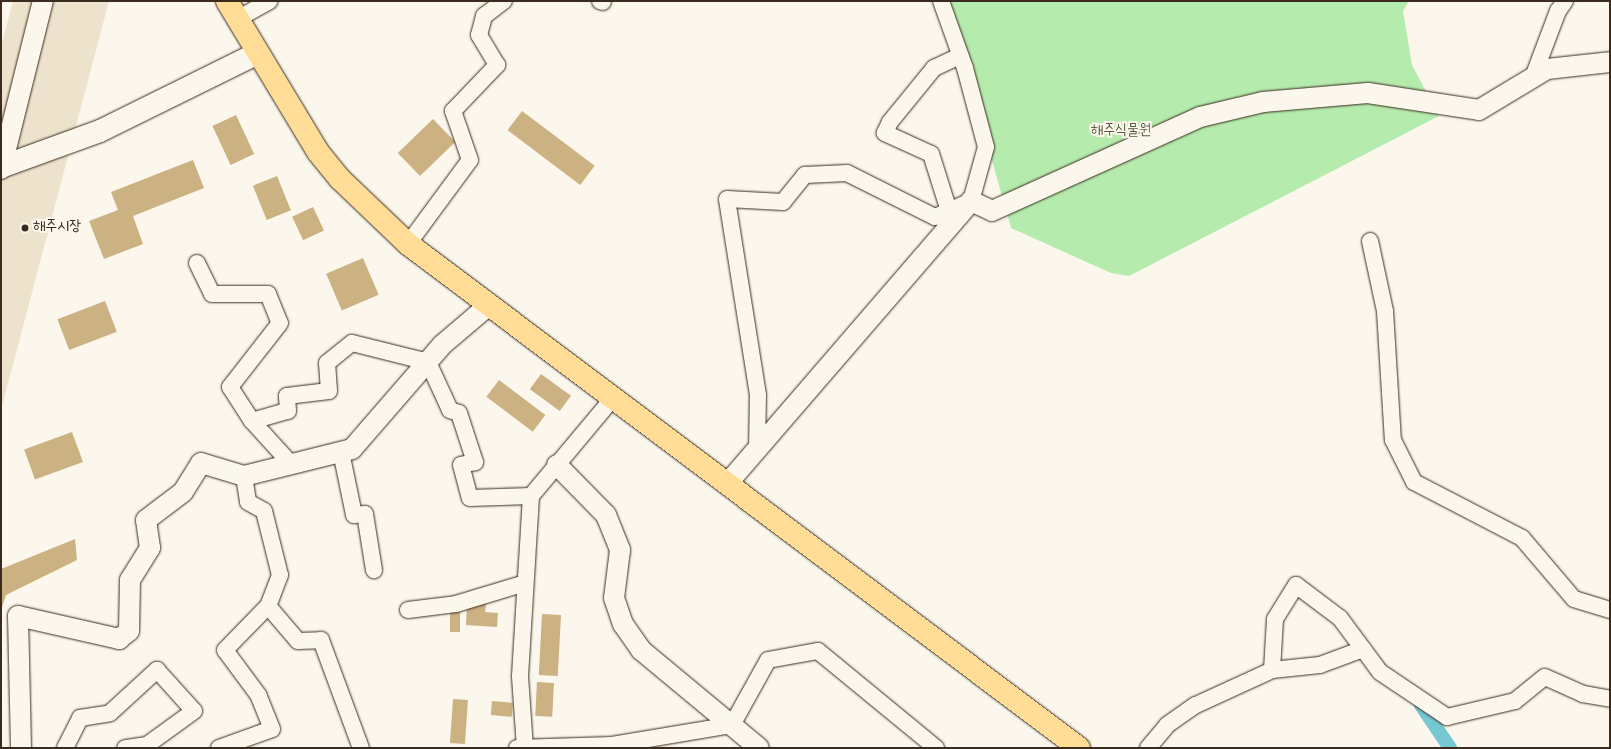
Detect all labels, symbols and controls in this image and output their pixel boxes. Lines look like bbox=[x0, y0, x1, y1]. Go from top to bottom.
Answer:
park label: 해주식물원 bbox=[1091, 123, 1151, 141]
place label: 해주시장 bbox=[33, 219, 81, 237]
marker: 해주시장 bbox=[20, 223, 30, 233]

